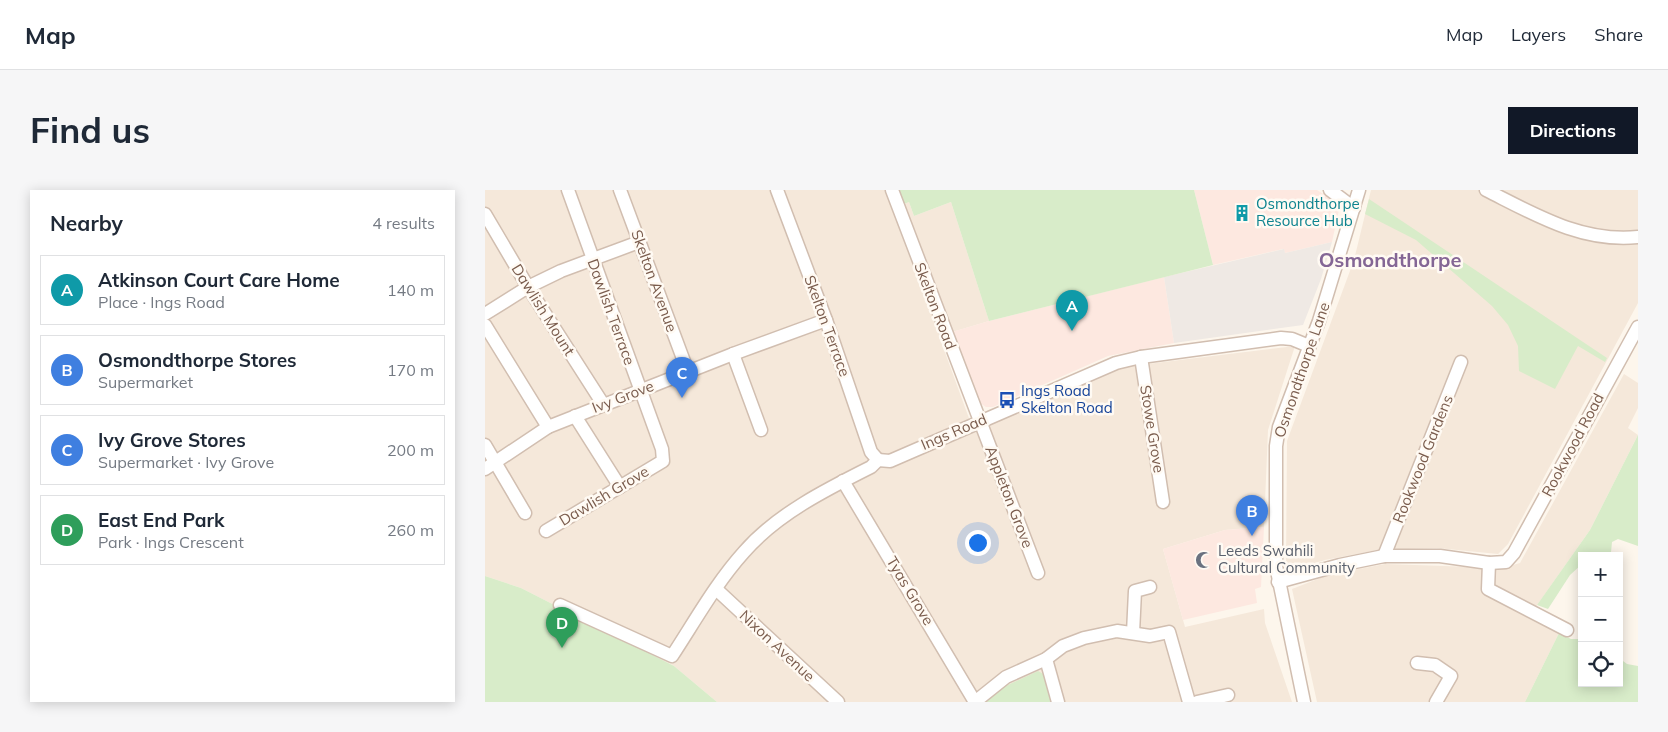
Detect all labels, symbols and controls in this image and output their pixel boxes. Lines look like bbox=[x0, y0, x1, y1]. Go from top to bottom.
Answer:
text: Map bbox=[25, 20, 76, 50]
text: Map bbox=[1446, 23, 1483, 46]
text: Layers bbox=[1511, 23, 1566, 46]
text: Share bbox=[1594, 23, 1643, 46]
button: Directions bbox=[1508, 107, 1638, 154]
text: Find us bbox=[30, 108, 150, 152]
place label: Osmondthorpe Resource Hub bbox=[1256, 194, 1360, 230]
building icon: Osmondthorpe Resource Hub bbox=[1232, 203, 1252, 223]
text: Nearby bbox=[50, 210, 123, 236]
text: 4 results bbox=[372, 213, 435, 233]
street label: Skelton Avenue bbox=[627, 227, 682, 334]
district label: Osmondthorpe bbox=[1319, 247, 1461, 272]
street label: Dawlish Terrace bbox=[583, 256, 640, 368]
street label: Dawlish Mount bbox=[508, 260, 579, 359]
street label: Skelton Road bbox=[910, 260, 961, 352]
text: Atkinson Court Care Home bbox=[98, 268, 340, 292]
street label: Skelton Terrace bbox=[800, 273, 855, 379]
text: A bbox=[61, 280, 73, 300]
text: 140 m bbox=[387, 280, 434, 300]
pin: A bbox=[1056, 290, 1088, 331]
text: Place · Ings Road bbox=[98, 292, 225, 312]
street label: Osmondthorpe Lane bbox=[1269, 300, 1334, 440]
text: Osmondthorpe Stores bbox=[98, 348, 297, 372]
pin: C bbox=[666, 357, 698, 398]
text: B bbox=[61, 360, 73, 380]
text: 170 m bbox=[387, 360, 434, 380]
text: Supermarket bbox=[98, 372, 193, 392]
street label: Ivy Grove bbox=[589, 376, 656, 417]
place label: Ings Road Skelton Road bbox=[1021, 381, 1113, 417]
street label: Stowe Grove bbox=[1136, 384, 1169, 474]
bus stop icon: Ings Road Skelton Road bbox=[997, 390, 1017, 410]
street label: Rookwood Road bbox=[1537, 390, 1608, 500]
street label: Rookwood Gardens bbox=[1388, 392, 1457, 526]
street label: Ings Road bbox=[918, 409, 990, 454]
text: Ivy Grove Stores bbox=[98, 428, 246, 452]
text: C bbox=[62, 440, 72, 460]
text: 200 m bbox=[387, 440, 434, 460]
street label: Appleton Grove bbox=[981, 443, 1038, 551]
text: Supermarket · Ivy Grove bbox=[98, 452, 274, 472]
street label: Dawlish Grove bbox=[555, 461, 652, 530]
pin: B bbox=[1236, 495, 1268, 536]
text: East End Park bbox=[98, 508, 225, 532]
text: D bbox=[61, 520, 73, 540]
text: 260 m bbox=[387, 520, 434, 540]
your location bbox=[965, 530, 991, 556]
text: Park · Ings Crescent bbox=[98, 532, 244, 552]
place label: Leeds Swahili Cultural Community bbox=[1218, 541, 1355, 577]
mosque icon: Leeds Swahili Cultural Community bbox=[1194, 550, 1214, 570]
map controls bbox=[1578, 552, 1623, 687]
button: + bbox=[1578, 552, 1623, 597]
street label: Tyas Grove bbox=[882, 553, 938, 629]
button: − bbox=[1578, 597, 1623, 642]
street label: Nixon Avenue bbox=[736, 606, 819, 685]
pin: D bbox=[546, 607, 578, 648]
button: locate bbox=[1578, 642, 1623, 687]

